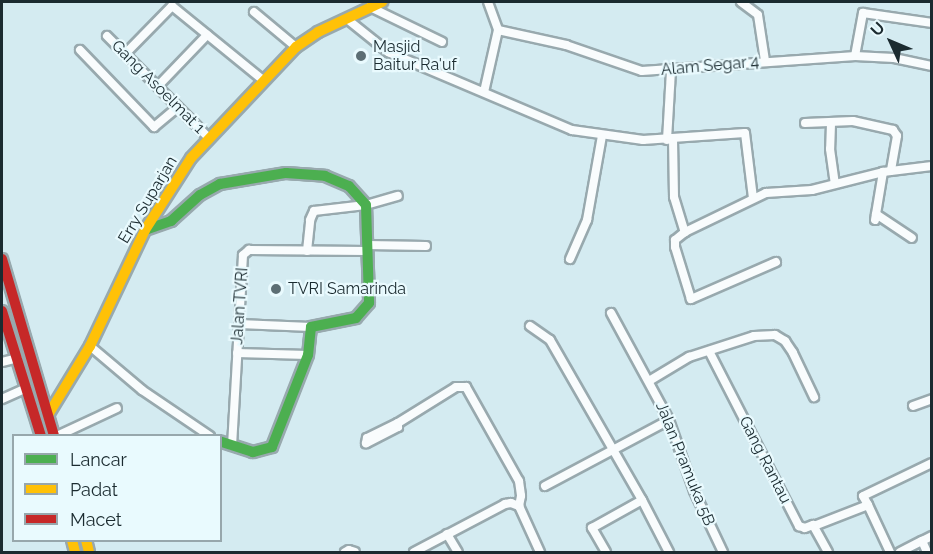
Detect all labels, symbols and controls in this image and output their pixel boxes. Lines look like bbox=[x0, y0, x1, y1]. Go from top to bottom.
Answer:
north arrow bbox=[861, 12, 921, 72]
text: U bbox=[867, 18, 889, 40]
street label: Gang Asoelmat 1 bbox=[107, 36, 209, 138]
place label: Masjid Baitur Ra'uf bbox=[373, 37, 457, 75]
marker: Masjid Baitur Ra'uf bbox=[354, 49, 368, 63]
street label: Alam Segar 4 bbox=[660, 52, 760, 80]
street label: Erry Suparjan bbox=[114, 153, 182, 247]
street label: Jalan TVRI bbox=[228, 267, 252, 345]
place label: TVRI Samarinda bbox=[288, 279, 406, 299]
marker: TVRI Samarinda bbox=[269, 282, 283, 296]
street label: Jalan Pramuka 5B bbox=[651, 399, 719, 529]
street label: Gang Rantau bbox=[735, 413, 795, 507]
legend bbox=[12, 434, 222, 542]
text: Lancar bbox=[70, 449, 127, 470]
text: Padat bbox=[70, 479, 118, 500]
text: Macet bbox=[70, 509, 122, 530]

